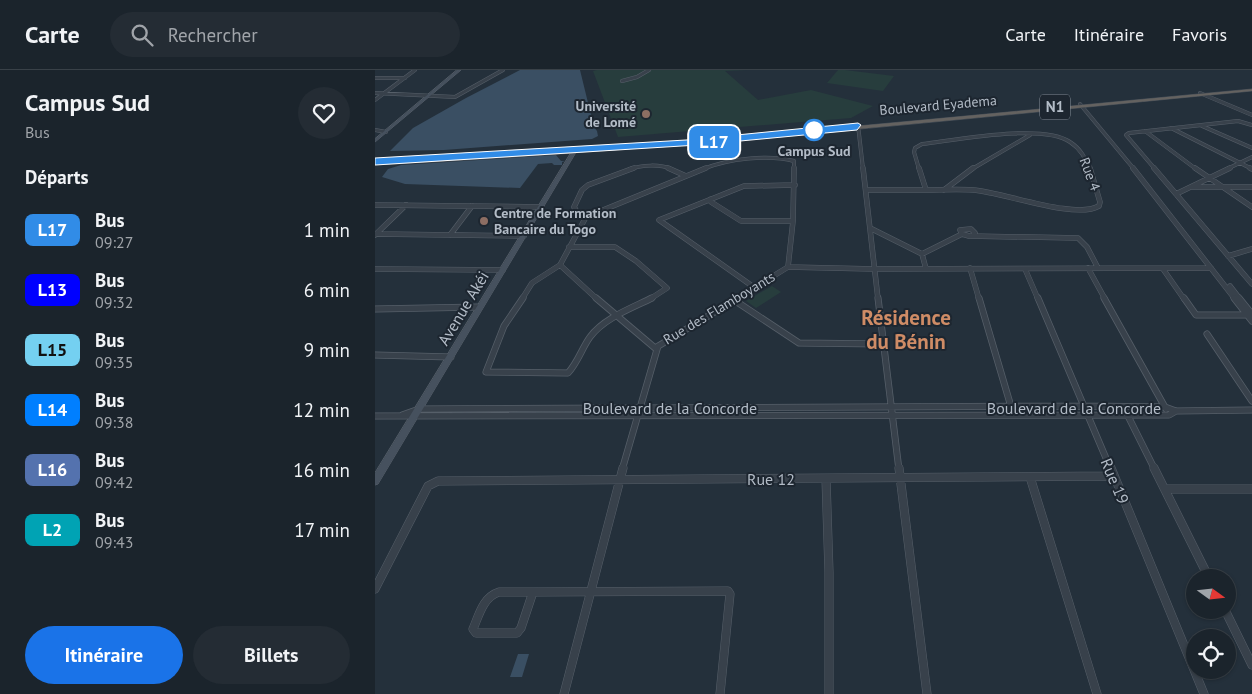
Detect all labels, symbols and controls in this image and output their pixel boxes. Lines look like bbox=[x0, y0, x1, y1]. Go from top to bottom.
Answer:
search box bbox=[110, 12, 460, 57]
text: Carte bbox=[25, 19, 80, 50]
icon: search bbox=[128, 21, 156, 49]
text: Rechercher bbox=[168, 23, 258, 47]
text: Carte bbox=[1005, 23, 1046, 46]
text: Itinéraire bbox=[1074, 23, 1144, 46]
text: Favoris bbox=[1172, 23, 1227, 46]
text: Campus Sud bbox=[25, 87, 150, 118]
button: heart bbox=[298, 87, 350, 139]
street label: Boulevard Eyadema bbox=[879, 91, 997, 119]
road number: N1 bbox=[1040, 94, 1070, 120]
place label: Université de Lomé bbox=[576, 97, 636, 131]
marker: Université de Lomé bbox=[640, 108, 652, 120]
marker: Campus Sud bbox=[803, 119, 825, 141]
text: Bus bbox=[25, 122, 50, 142]
line badge: L17 bbox=[685, 126, 743, 158]
text: L17 bbox=[699, 130, 729, 153]
place label: Campus Sud bbox=[778, 142, 850, 160]
street label: Rue 4 bbox=[1075, 155, 1105, 194]
text: Départs bbox=[25, 165, 89, 189]
place label: Centre de Formation Bancaire du Togo bbox=[494, 204, 616, 238]
text: Bus bbox=[95, 208, 124, 232]
marker: Centre de Formation Bancaire du Togo bbox=[478, 215, 490, 227]
text: L17 bbox=[38, 218, 67, 241]
text: 1 min bbox=[304, 218, 350, 242]
text: 09:27 bbox=[95, 232, 133, 252]
street label: Avenue Akéi bbox=[433, 267, 493, 349]
street label: Rue des Flamboyants bbox=[660, 267, 778, 348]
text: Bus bbox=[95, 268, 124, 292]
text: L13 bbox=[38, 278, 67, 301]
text: 6 min bbox=[304, 278, 350, 302]
text: 09:32 bbox=[95, 292, 133, 312]
district label: Résidence du Bénin bbox=[861, 304, 951, 355]
text: Bus bbox=[95, 328, 124, 352]
text: L15 bbox=[38, 338, 67, 361]
text: 9 min bbox=[304, 338, 350, 362]
text: 09:35 bbox=[95, 352, 133, 372]
text: Bus bbox=[95, 388, 124, 412]
text: L14 bbox=[38, 398, 67, 421]
text: 12 min bbox=[293, 398, 350, 422]
street label: Boulevard de la Concorde bbox=[583, 398, 757, 418]
street label: Boulevard de la Concorde bbox=[987, 398, 1161, 418]
text: 09:38 bbox=[95, 412, 133, 432]
text: Bus bbox=[95, 448, 124, 472]
street label: Rue 19 bbox=[1096, 455, 1134, 507]
text: L16 bbox=[38, 458, 67, 481]
text: 16 min bbox=[293, 458, 350, 482]
street label: Rue 12 bbox=[747, 469, 795, 489]
text: 09:42 bbox=[95, 472, 133, 492]
text: Bus bbox=[95, 508, 124, 532]
text: L2 bbox=[43, 518, 62, 541]
text: 17 min bbox=[294, 518, 350, 542]
text: 09:43 bbox=[95, 532, 133, 552]
north arrow bbox=[1186, 569, 1236, 619]
map controls bbox=[1186, 569, 1236, 679]
button: Itinéraire bbox=[25, 626, 183, 684]
button: Billets bbox=[193, 626, 350, 684]
button: locate bbox=[1186, 629, 1236, 679]

